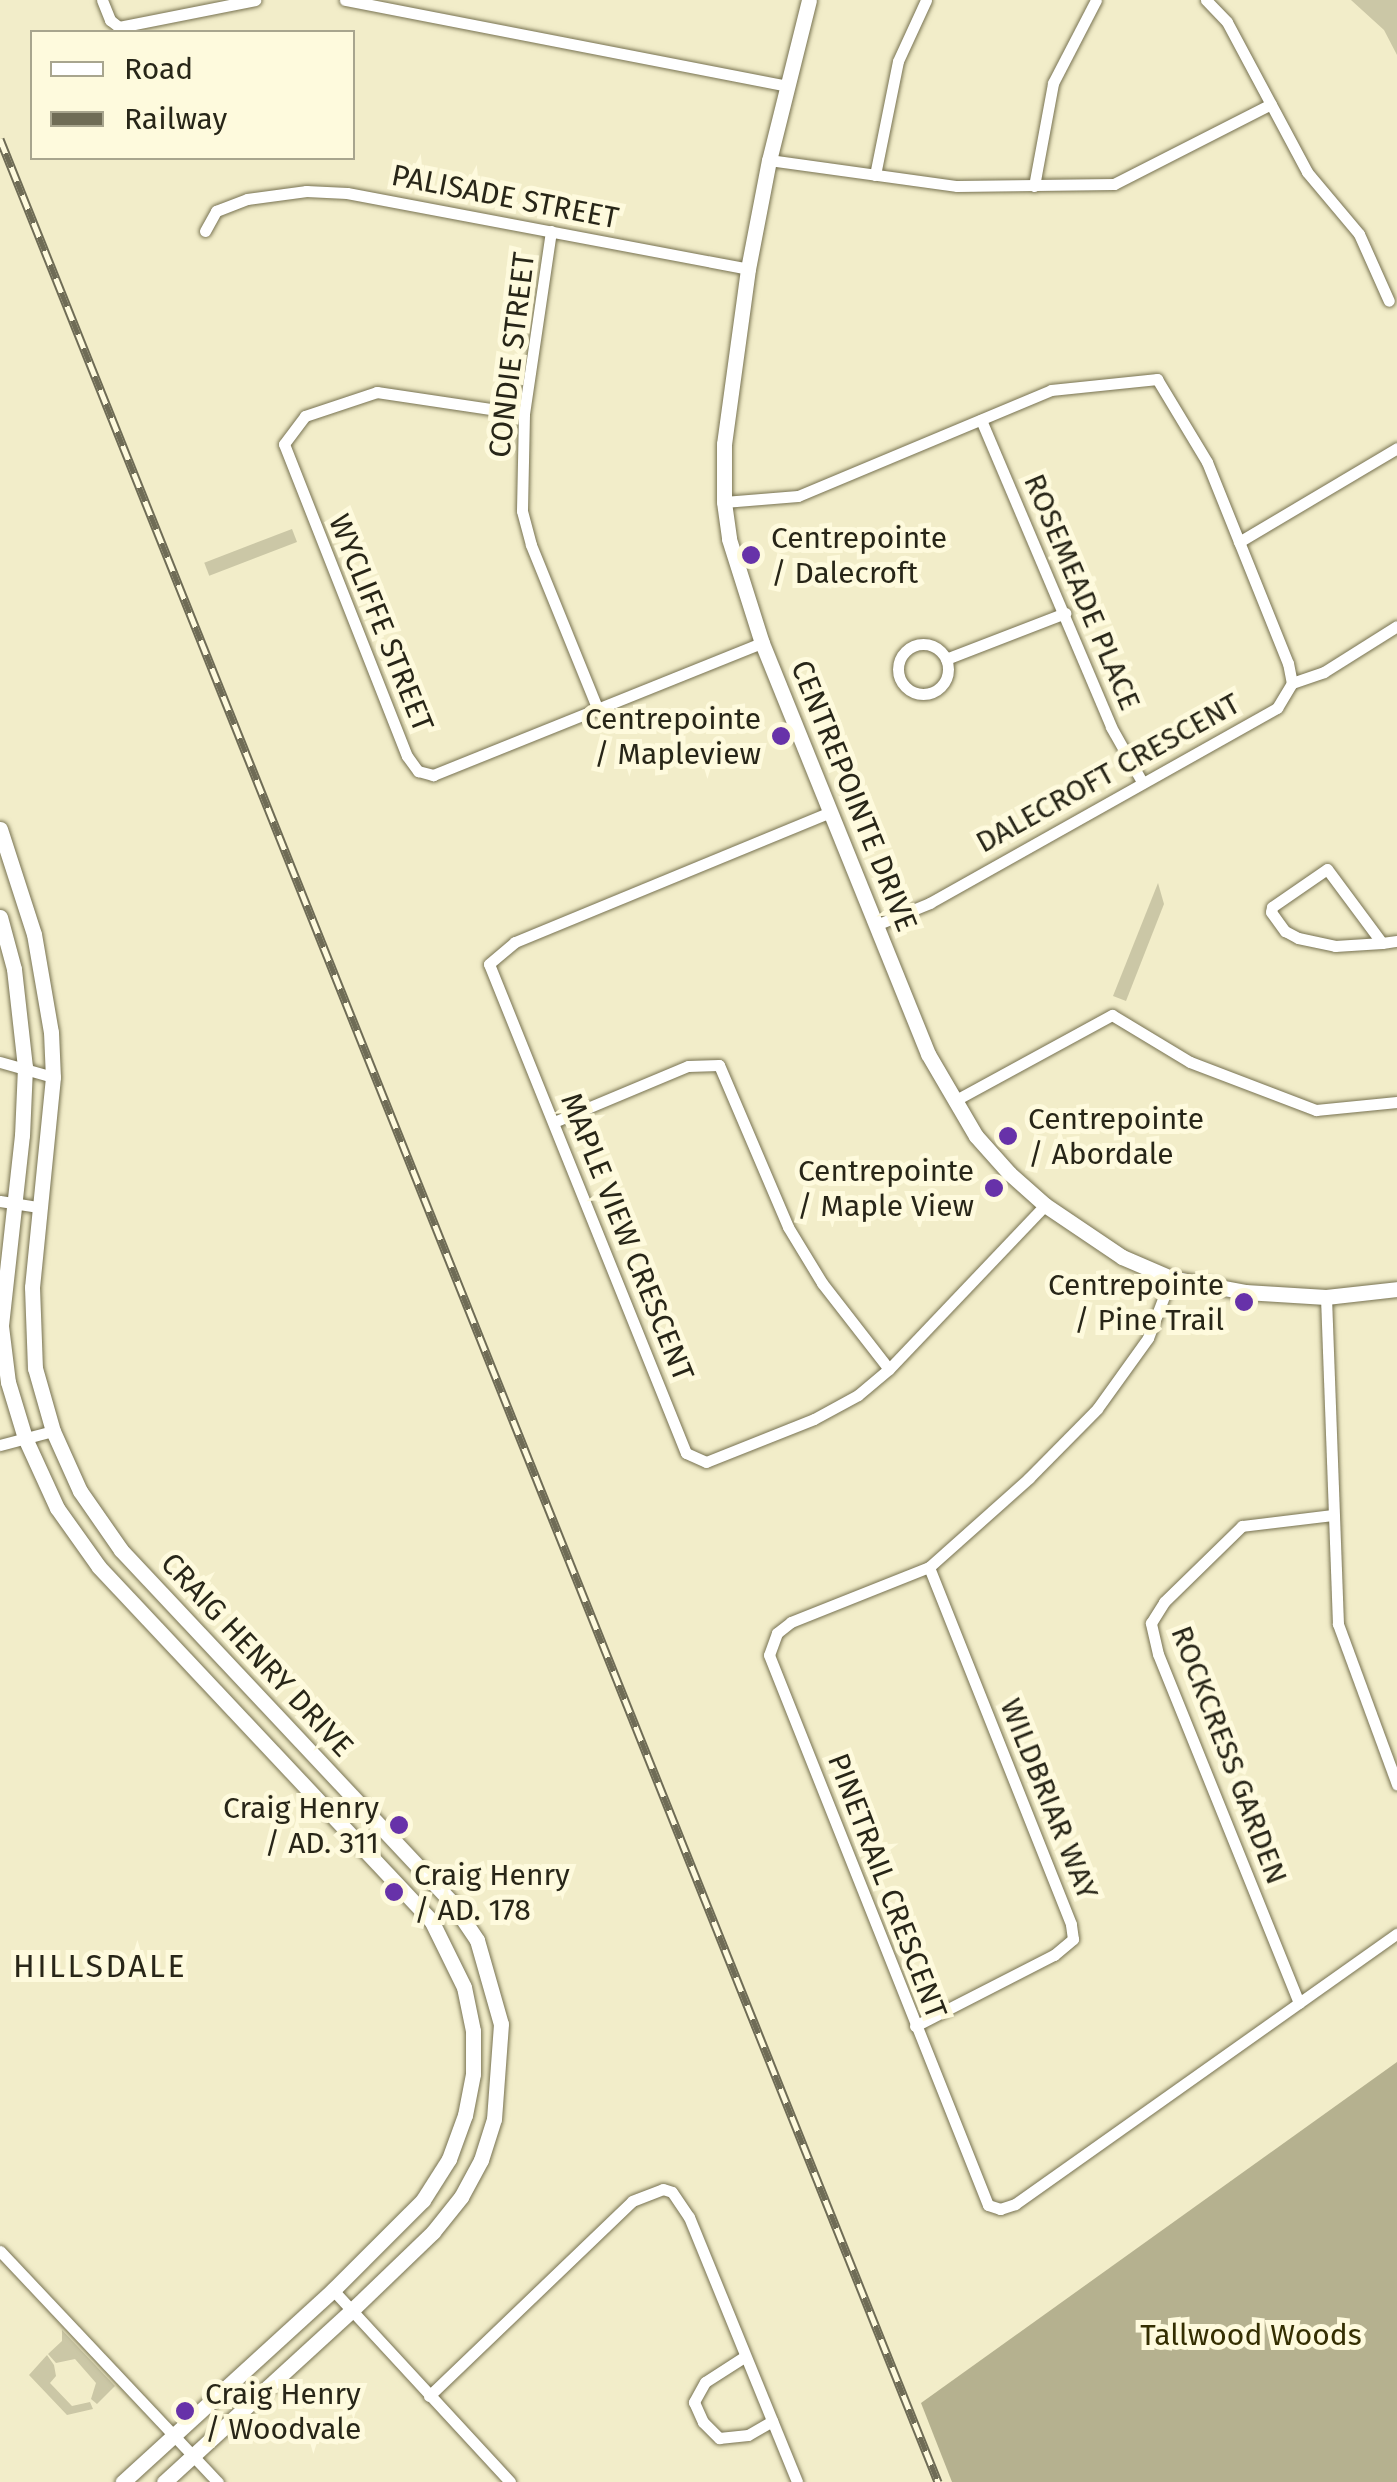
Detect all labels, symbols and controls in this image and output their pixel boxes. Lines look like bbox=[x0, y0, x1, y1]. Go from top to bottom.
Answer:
legend bbox=[30, 30, 355, 160]
text: Road bbox=[124, 51, 193, 87]
text: Railway bbox=[124, 101, 227, 137]
street label: PALISADE STREET bbox=[389, 157, 621, 237]
street label: CONDIE STREET bbox=[482, 250, 542, 460]
street label: ROSEMEADE PLACE bbox=[1016, 469, 1148, 715]
street label: WYCLIFFE STREET bbox=[321, 509, 441, 737]
place label: Centrepointe / Dalecroft bbox=[771, 520, 947, 590]
marker: Centrepointe / Dalecroft bbox=[740, 544, 762, 566]
street label: CENTREPOINTE DRIVE bbox=[783, 655, 925, 937]
street label: DALECROFT CRESCENT bbox=[970, 685, 1246, 861]
place label: Centrepointe / Mapleview bbox=[585, 701, 761, 772]
marker: Centrepointe / Mapleview bbox=[770, 725, 792, 747]
street label: MAPLE VIEW CRESCENT bbox=[553, 1088, 701, 1386]
place label: Centrepointe / Abordale bbox=[1028, 1101, 1204, 1172]
marker: Centrepointe / Abordale bbox=[997, 1125, 1019, 1147]
place label: Centrepointe / Maple View bbox=[797, 1153, 974, 1224]
marker: Centrepointe / Maple View bbox=[983, 1177, 1005, 1199]
place label: Centrepointe / Pine Trail bbox=[1048, 1267, 1224, 1338]
marker: Centrepointe / Pine Trail bbox=[1233, 1291, 1255, 1313]
street label: CRAIG HENRY DRIVE bbox=[153, 1546, 361, 1764]
street label: ROCKCRESS GARDEN bbox=[1163, 1621, 1295, 1889]
street label: WILDBRIAR WAY bbox=[992, 1693, 1106, 1905]
street label: PINETRAIL CRESCENT bbox=[820, 1748, 954, 2024]
place label: Craig Henry / AD. 311 bbox=[223, 1790, 379, 1860]
marker: Craig Henry / AD. 311 bbox=[388, 1814, 410, 1836]
place label: Craig Henry / AD. 178 bbox=[414, 1857, 570, 1928]
marker: Craig Henry / AD. 178 bbox=[383, 1881, 405, 1903]
district label: HILLSDALE bbox=[13, 1947, 187, 1985]
park label: Tallwood Woods bbox=[1140, 2317, 1362, 2353]
place label: Craig Henry / Woodvale bbox=[205, 2376, 361, 2446]
marker: Craig Henry / Woodvale bbox=[174, 2400, 196, 2422]

